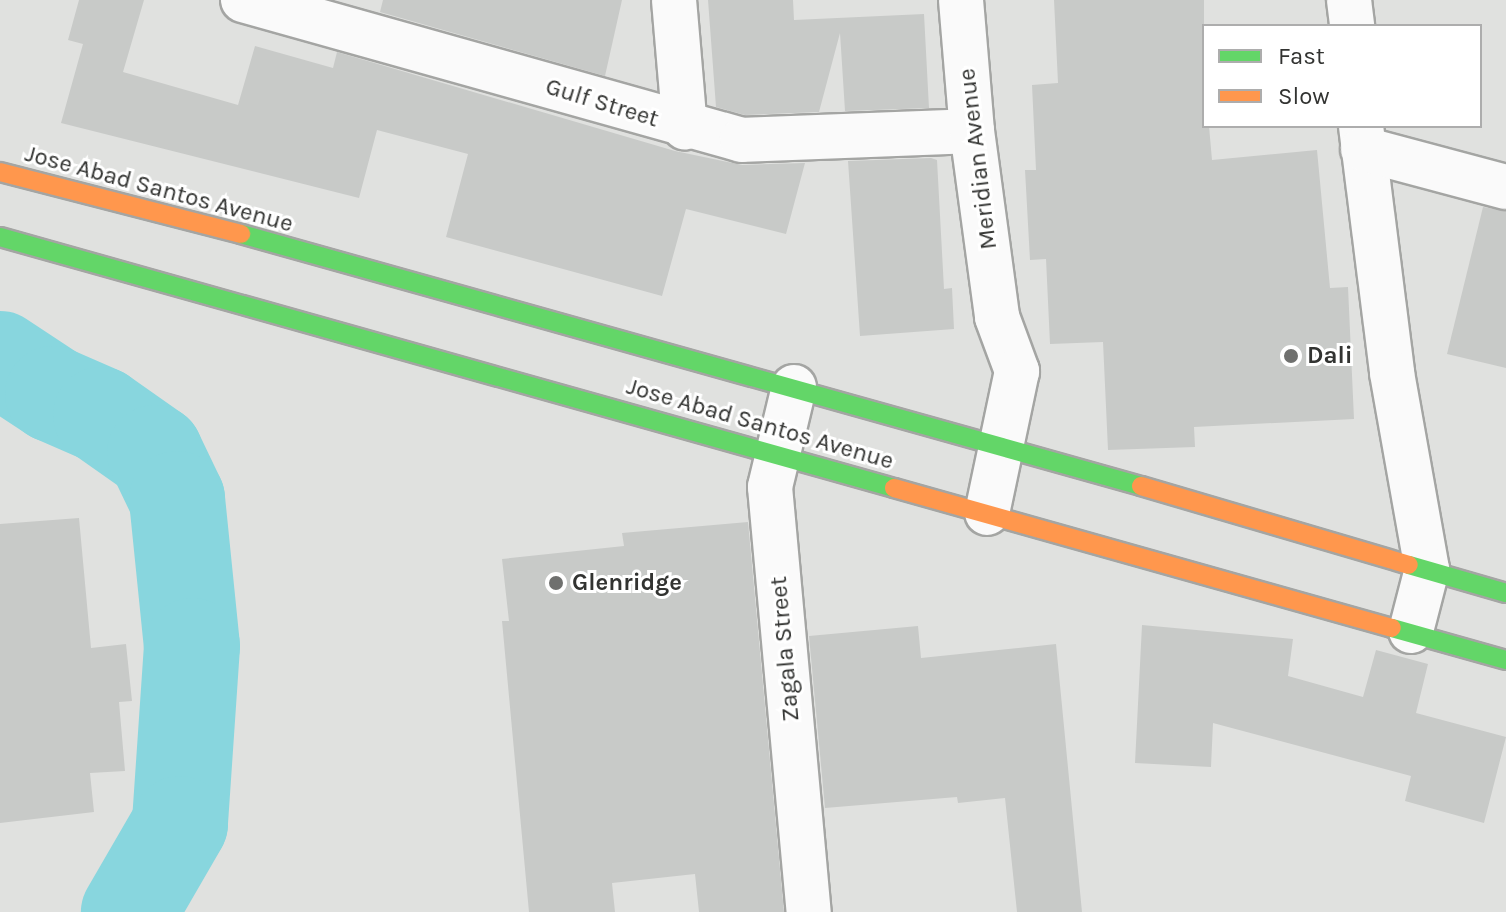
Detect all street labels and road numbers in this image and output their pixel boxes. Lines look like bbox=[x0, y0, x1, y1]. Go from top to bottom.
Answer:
street label: Meridian Avenue bbox=[953, 67, 1003, 251]
street label: Gulf Street bbox=[542, 72, 662, 134]
street label: Jose Abad Santos Avenue bbox=[22, 139, 296, 239]
street label: Jose Abad Santos Avenue bbox=[623, 372, 897, 476]
street label: Zagala Street bbox=[764, 575, 806, 723]

